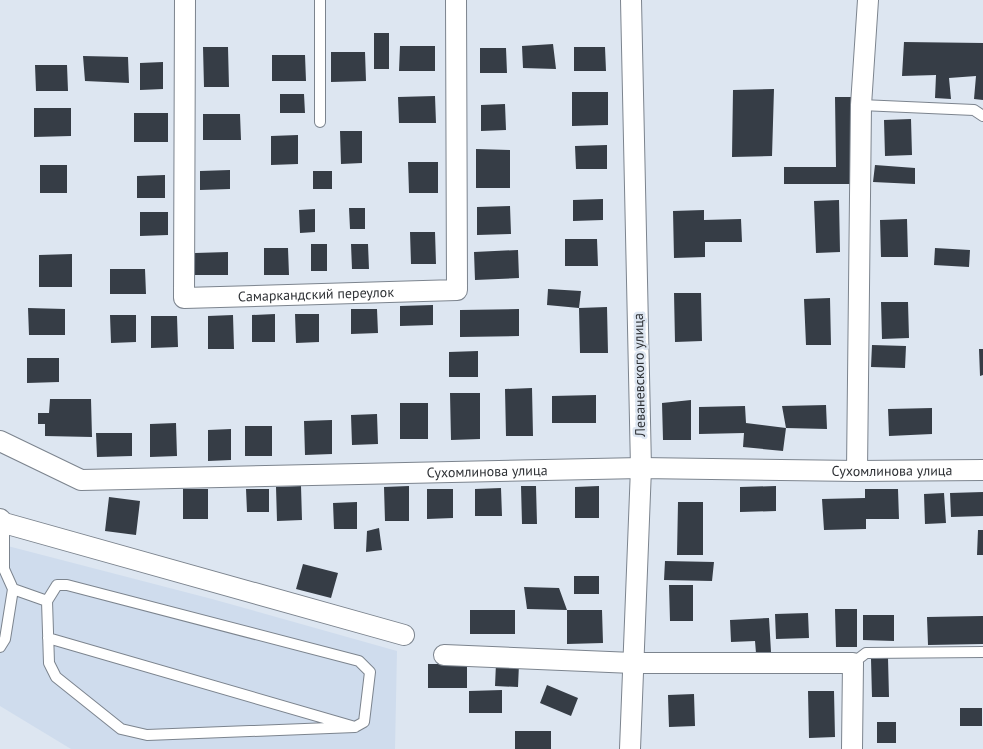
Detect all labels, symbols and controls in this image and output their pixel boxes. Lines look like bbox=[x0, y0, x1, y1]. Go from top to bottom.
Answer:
street label: Самаркандский переулок bbox=[238, 283, 395, 305]
street label: Леваневского улица bbox=[629, 313, 649, 438]
street label: Сухомлинова улица bbox=[426, 461, 548, 482]
street label: Сухомлинова улица bbox=[831, 461, 953, 480]

